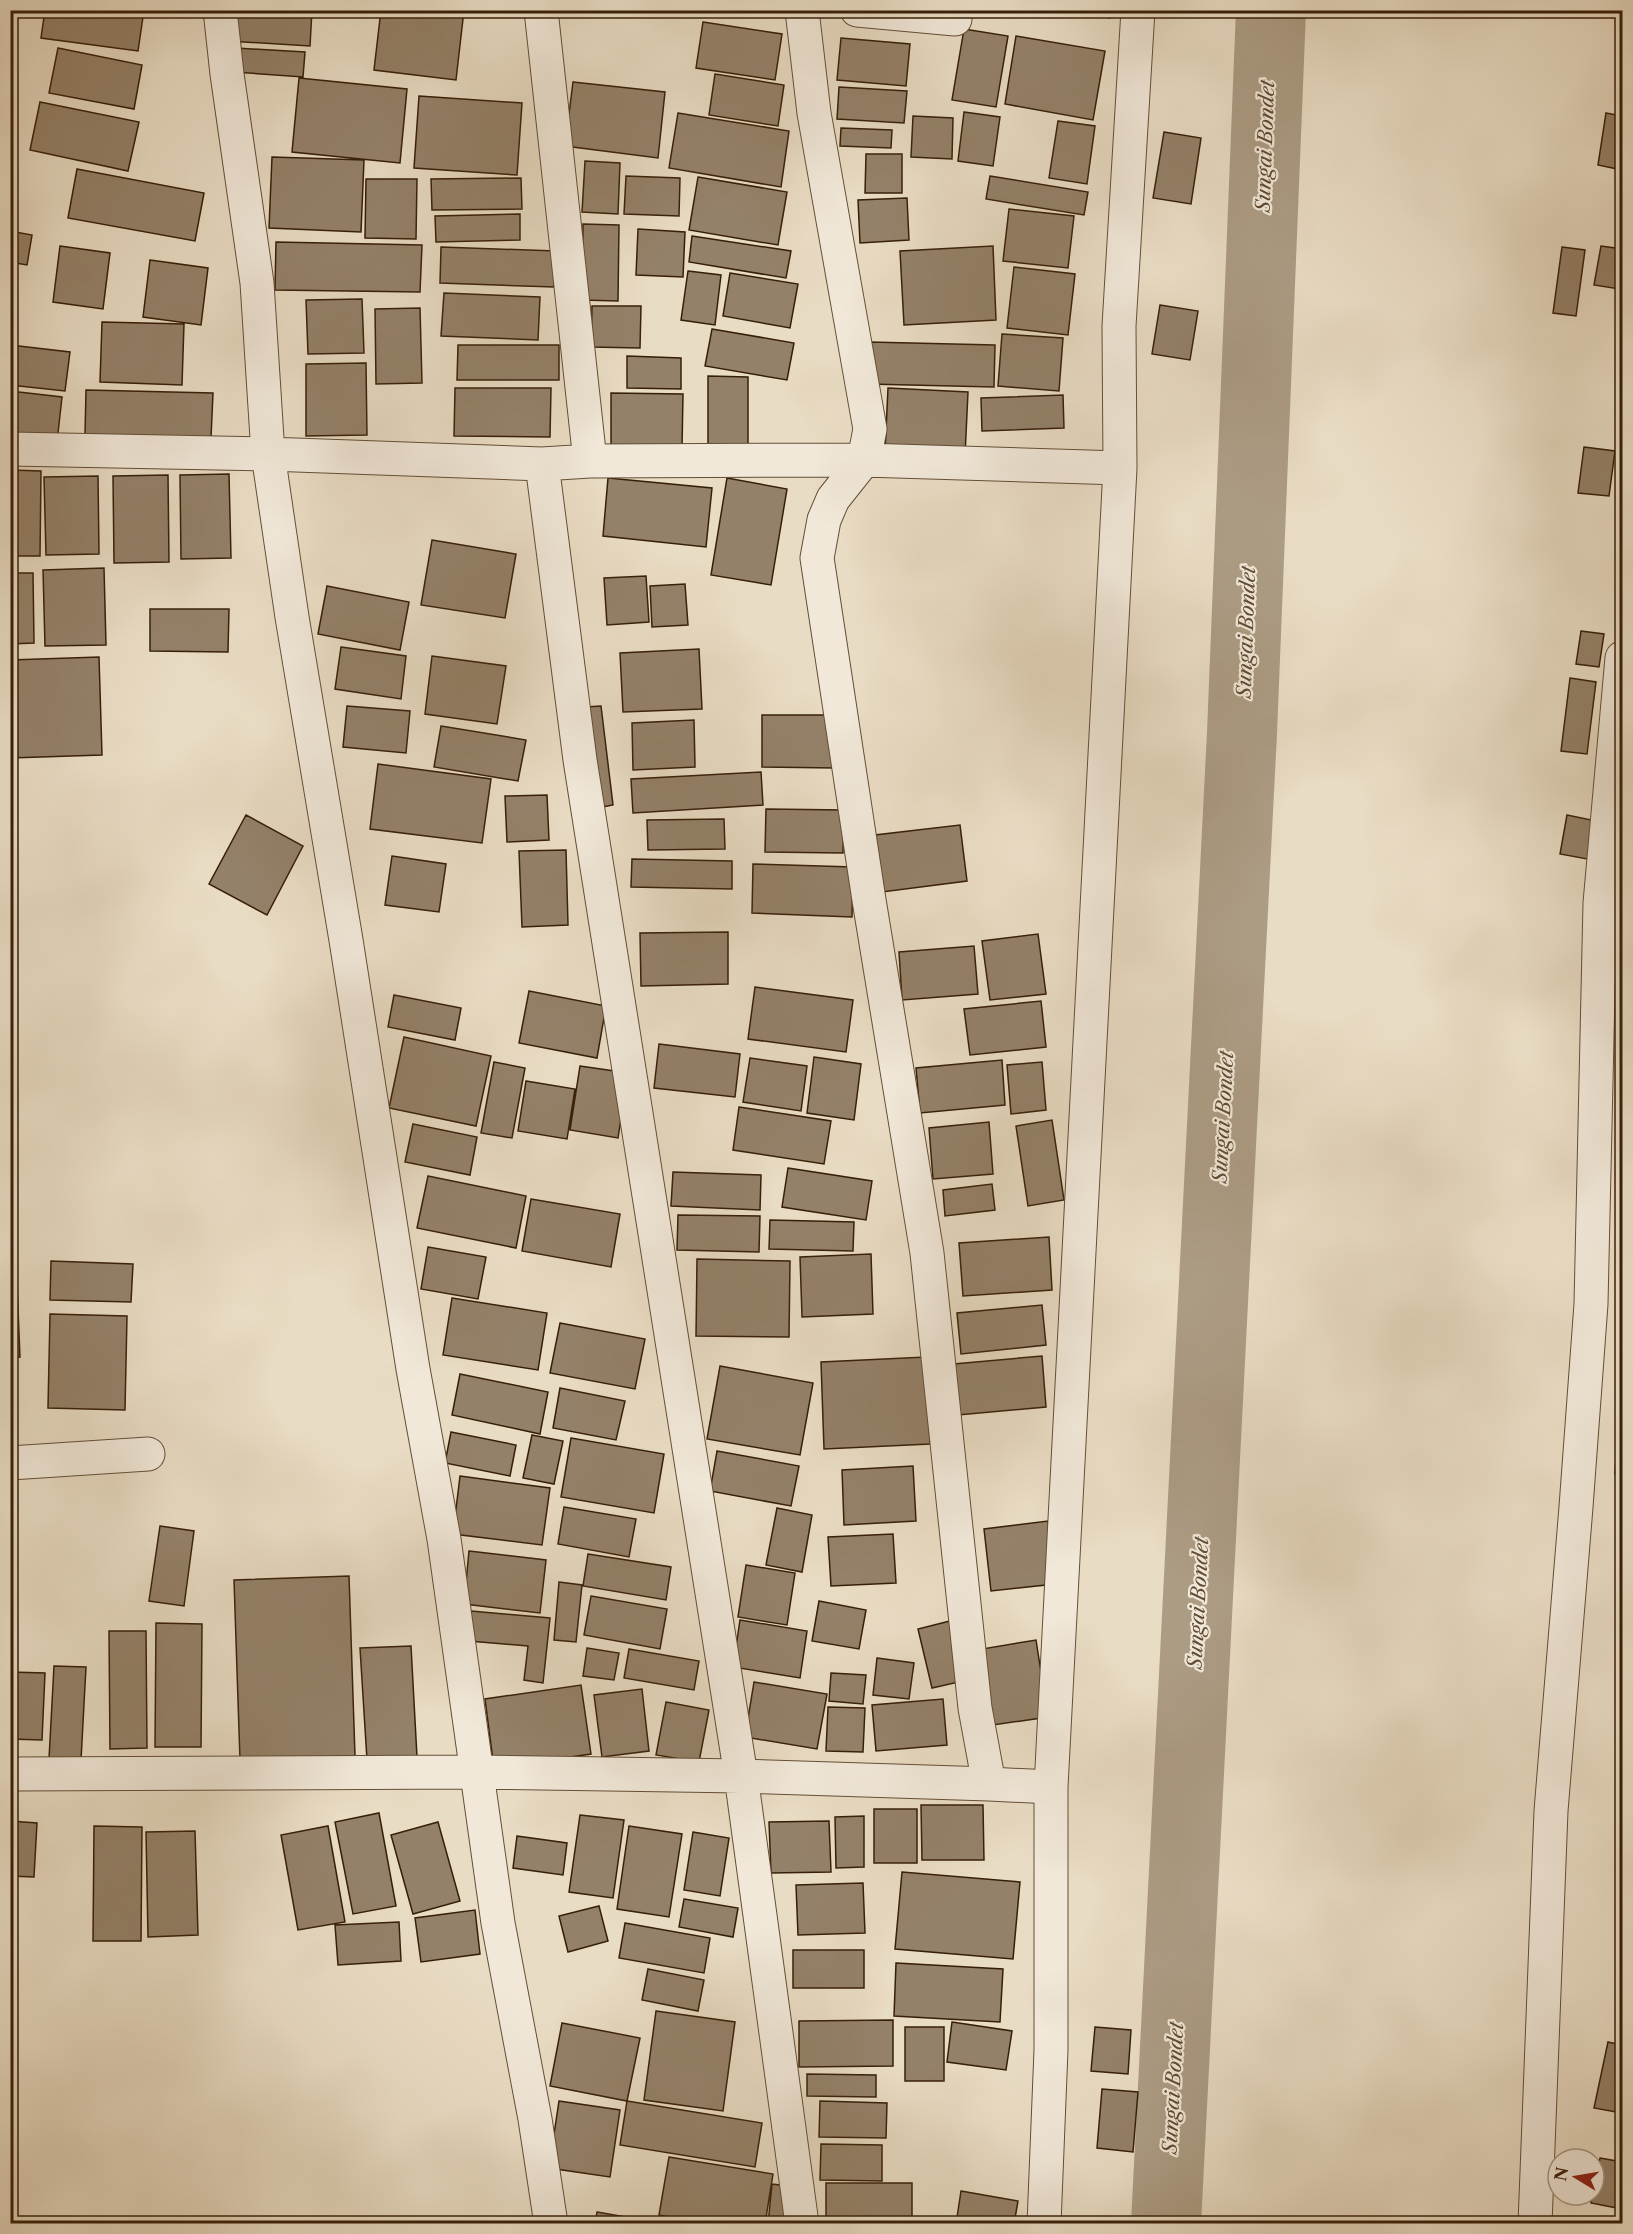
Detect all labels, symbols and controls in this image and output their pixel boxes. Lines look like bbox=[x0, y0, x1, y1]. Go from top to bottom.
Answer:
water label: Sungai Bondet bbox=[1251, 79, 1279, 213]
water label: Sungai Bondet bbox=[1232, 565, 1260, 699]
water label: Sungai Bondet bbox=[1208, 1050, 1238, 1185]
water label: Sungai Bondet bbox=[1183, 1536, 1213, 1671]
water label: Sungai Bondet bbox=[1158, 2021, 1188, 2156]
north arrow bbox=[1546, 2147, 1606, 2207]
text: N bbox=[1550, 2165, 1572, 2183]

